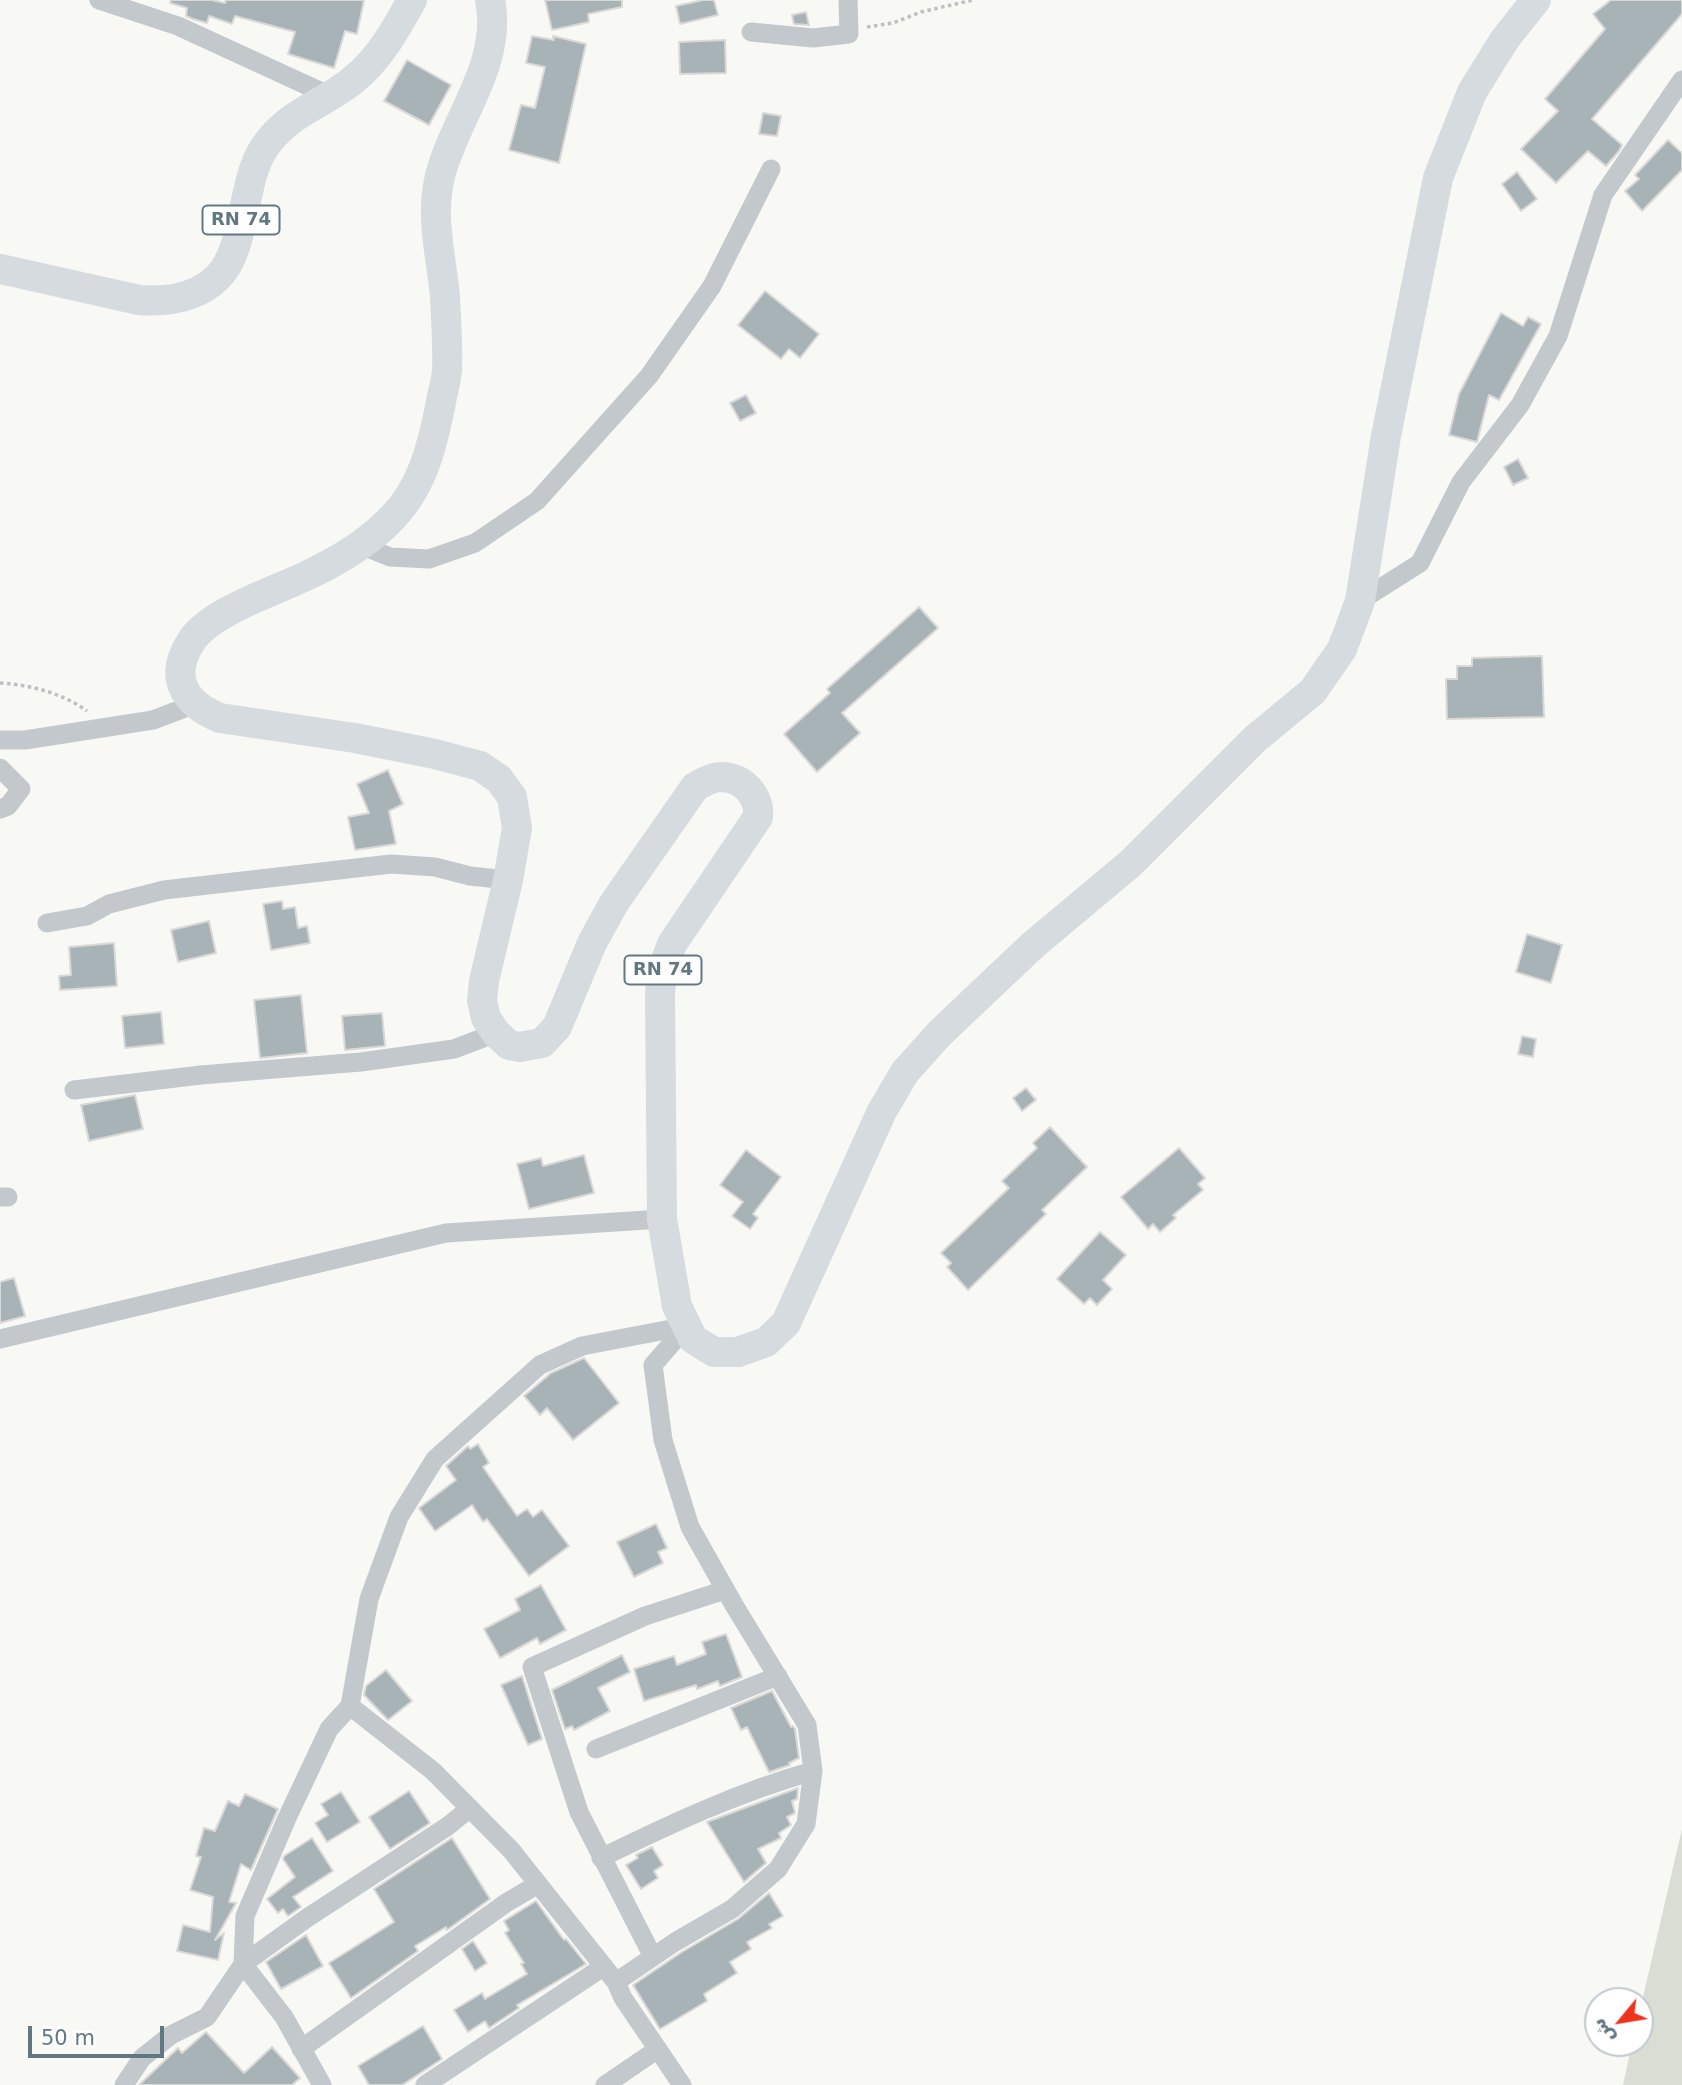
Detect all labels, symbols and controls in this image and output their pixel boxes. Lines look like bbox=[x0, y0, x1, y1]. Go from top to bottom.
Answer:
road number: RN 74 bbox=[202, 205, 280, 234]
road number: RN 74 bbox=[624, 956, 702, 985]
north arrow bbox=[1584, 1987, 1654, 2057]
scale bar bbox=[32, 2011, 168, 2056]
text: ش bbox=[1586, 2015, 1619, 2048]
text: 50 m bbox=[41, 2026, 95, 2050]

